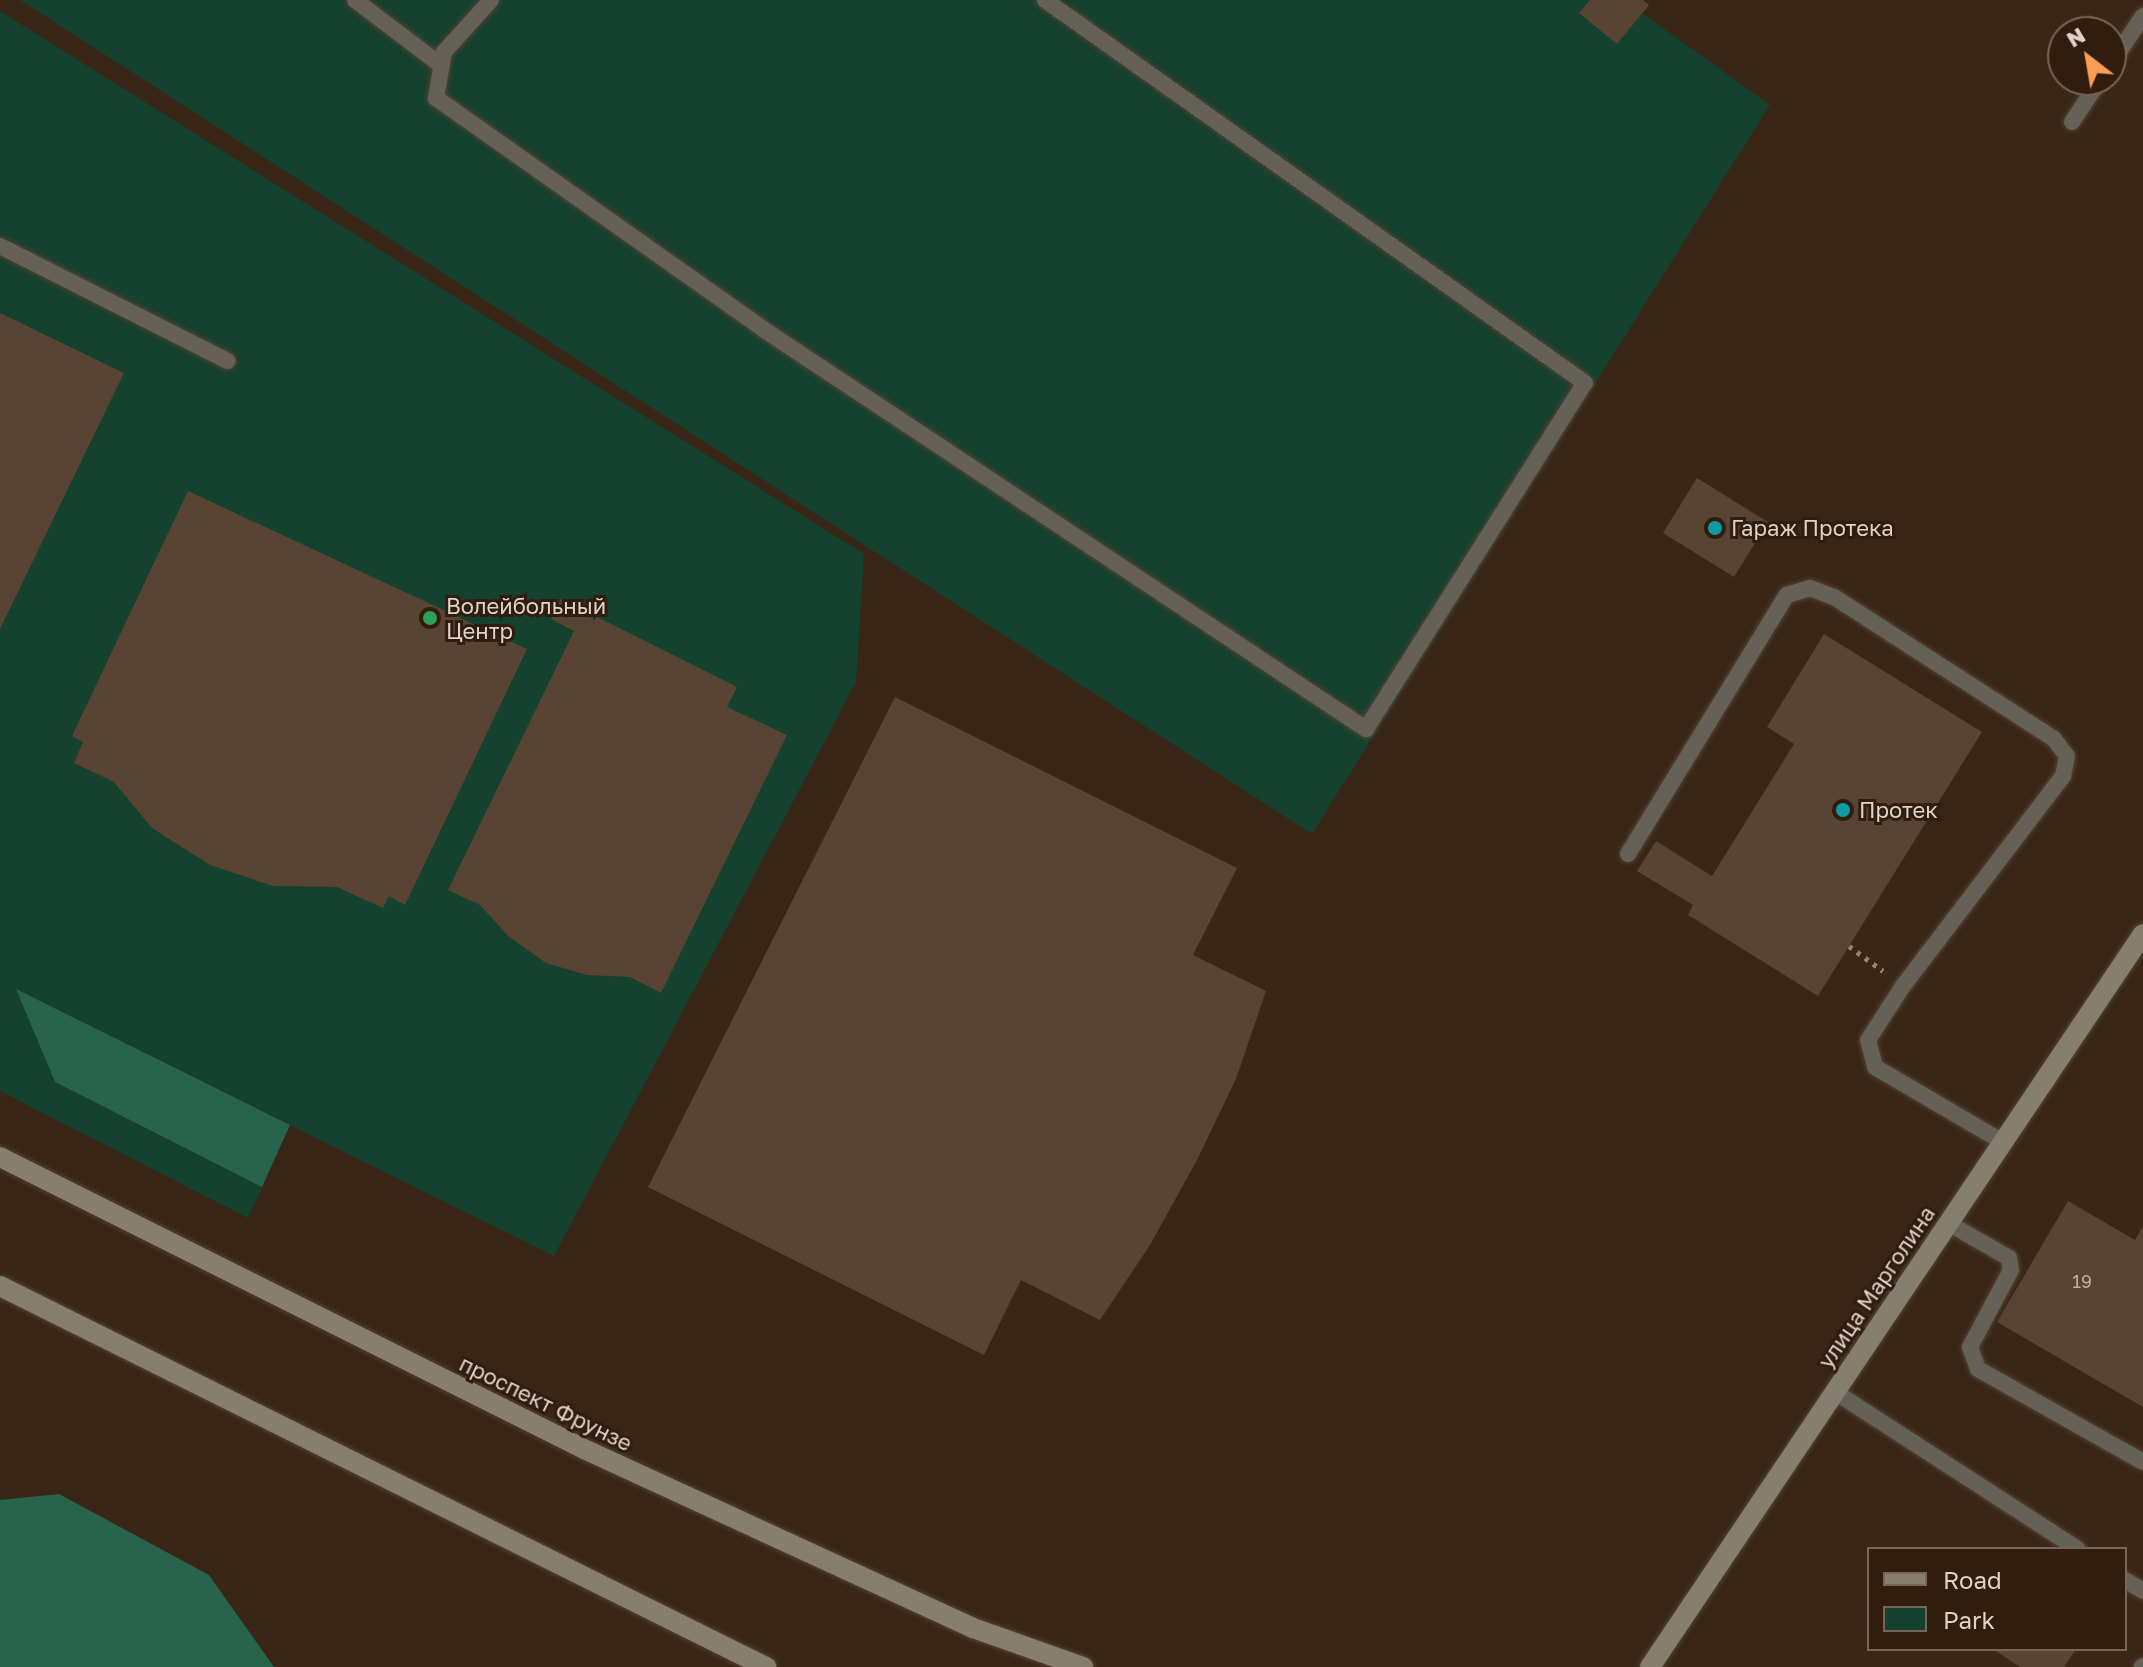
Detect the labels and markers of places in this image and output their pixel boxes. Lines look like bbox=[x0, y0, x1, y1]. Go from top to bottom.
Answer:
place label: Гараж Протека bbox=[1731, 515, 1894, 541]
marker: Гараж Протека bbox=[1706, 519, 1724, 537]
place label: Волейбольный Центр bbox=[446, 592, 606, 644]
marker: Волейбольный Центр bbox=[421, 609, 439, 627]
place label: Протек bbox=[1859, 797, 1938, 823]
marker: Протек bbox=[1834, 801, 1852, 819]

